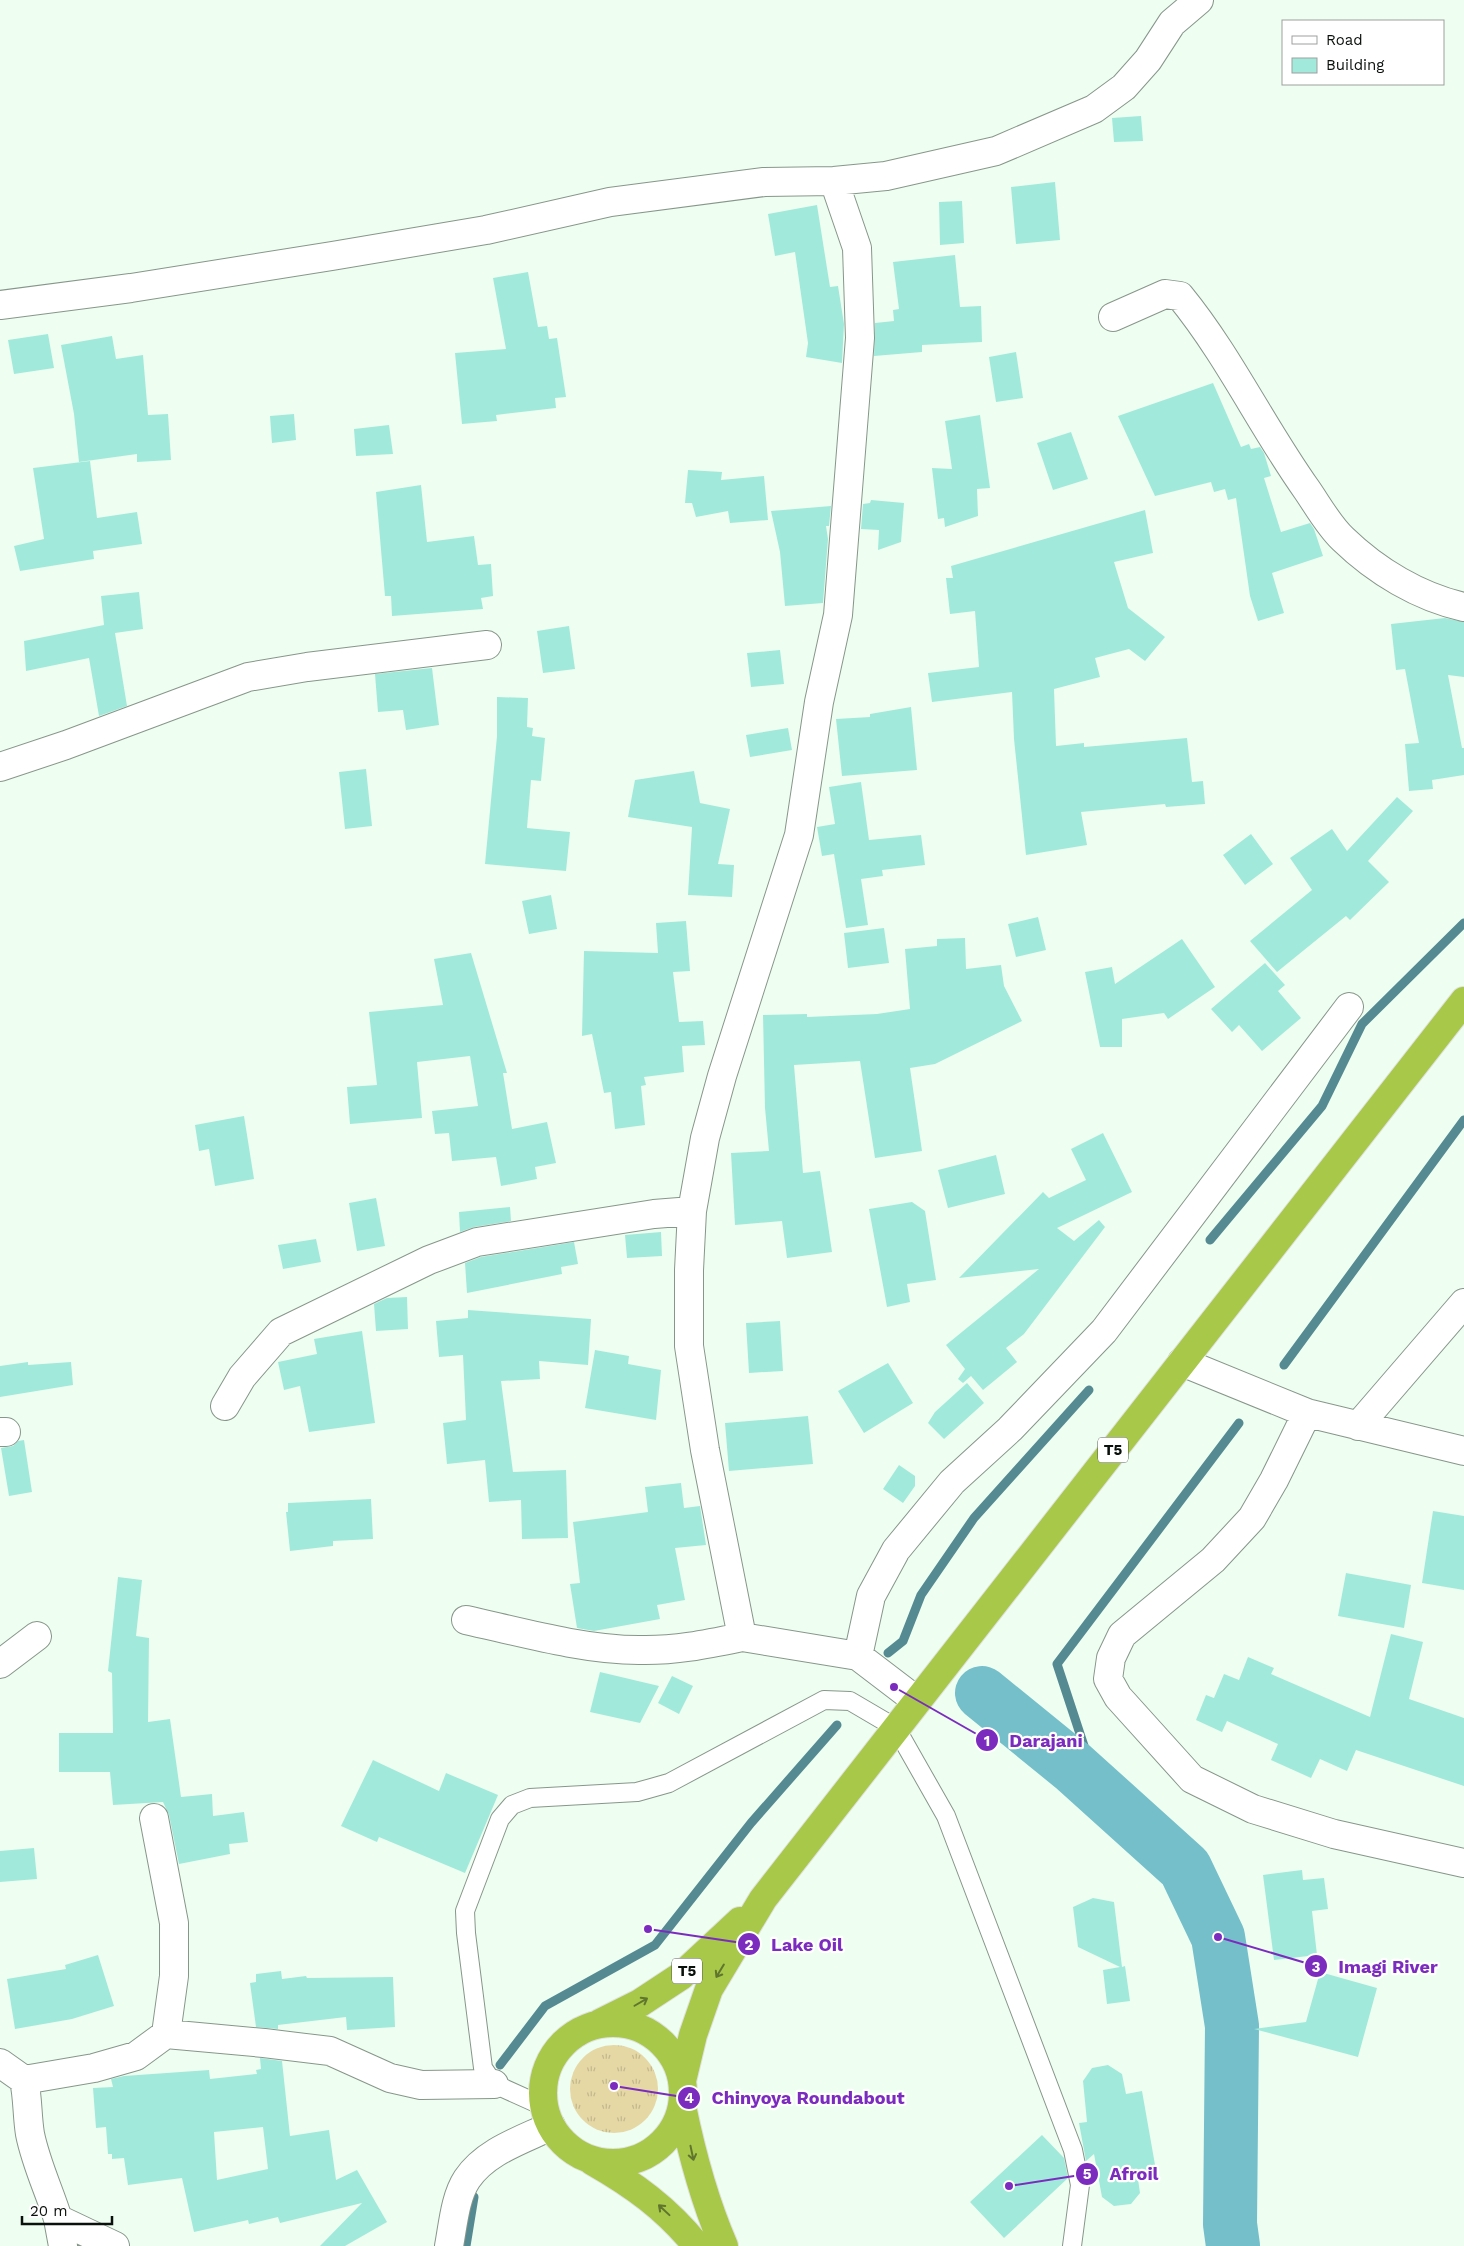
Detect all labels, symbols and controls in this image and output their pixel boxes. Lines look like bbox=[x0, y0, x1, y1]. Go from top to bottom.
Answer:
legend bbox=[1282, 20, 1444, 85]
text: Road bbox=[1326, 31, 1363, 49]
text: Building bbox=[1326, 56, 1384, 74]
road number: T5 bbox=[1098, 1438, 1128, 1462]
callout: Darajani bbox=[974, 1724, 1093, 1757]
text: Darajani bbox=[1009, 1730, 1083, 1751]
text: 1 bbox=[984, 1732, 990, 1750]
callout: Lake Oil bbox=[736, 1928, 853, 1961]
text: Lake Oil bbox=[771, 1934, 843, 1955]
text: 2 bbox=[745, 1936, 754, 1954]
callout: Imagi River bbox=[1304, 1950, 1448, 1983]
text: Imagi River bbox=[1338, 1956, 1438, 1977]
road number: T5 bbox=[672, 1958, 702, 1984]
text: 3 bbox=[1312, 1958, 1321, 1976]
one-way arrow bbox=[714, 1964, 724, 1978]
one-way arrow bbox=[633, 1997, 648, 2007]
callout: Chinyoya Roundabout bbox=[677, 2082, 915, 2115]
text: Chinyoya Roundabout bbox=[711, 2087, 905, 2108]
text: 4 bbox=[684, 2089, 694, 2107]
one-way arrow bbox=[688, 2145, 697, 2161]
callout: Afroil bbox=[1075, 2157, 1169, 2190]
text: Afroil bbox=[1109, 2163, 1159, 2184]
text: 5 bbox=[1083, 2165, 1092, 2183]
scale bar bbox=[22, 2194, 112, 2226]
text: 20 m bbox=[30, 2202, 68, 2220]
one-way arrow bbox=[658, 2204, 671, 2216]

